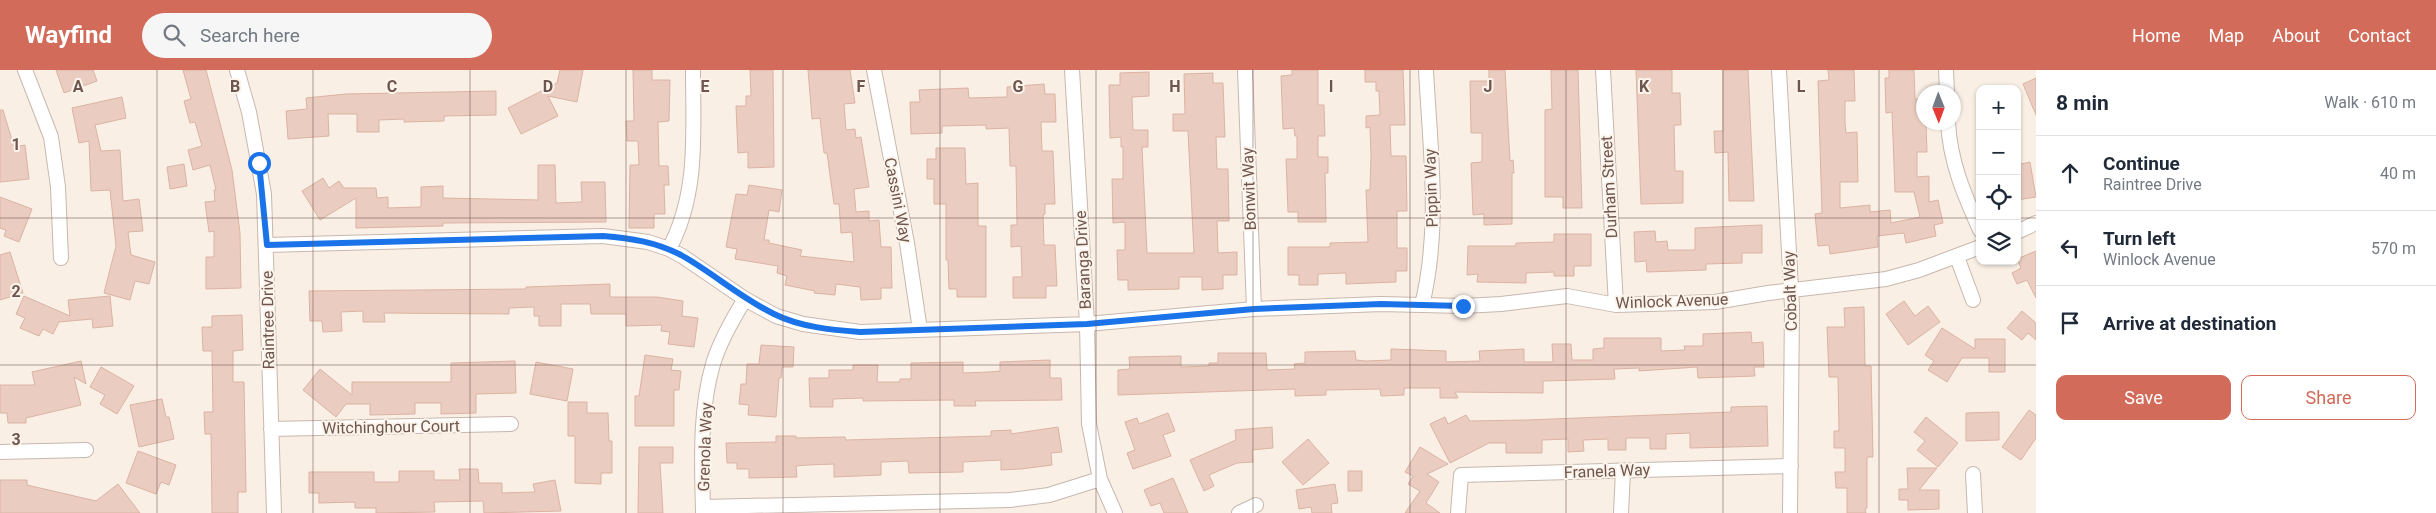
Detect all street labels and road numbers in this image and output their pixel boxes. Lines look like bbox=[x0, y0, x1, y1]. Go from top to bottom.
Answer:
street label: Durham Street bbox=[1597, 135, 1621, 239]
street label: Bonwit Way bbox=[1238, 147, 1260, 231]
street label: Pippin Way bbox=[1420, 148, 1442, 228]
street label: Cassini Way bbox=[880, 156, 916, 245]
street label: Baranga Drive bbox=[1071, 210, 1095, 310]
street label: Cobalt Way bbox=[1779, 250, 1801, 332]
street label: Raintree Drive bbox=[258, 270, 278, 370]
street label: Winlock Avenue bbox=[1615, 290, 1729, 312]
street label: Grenola Way bbox=[694, 402, 716, 492]
street label: Witchinghour Court bbox=[322, 416, 460, 438]
street label: Franela Way bbox=[1563, 460, 1651, 482]

